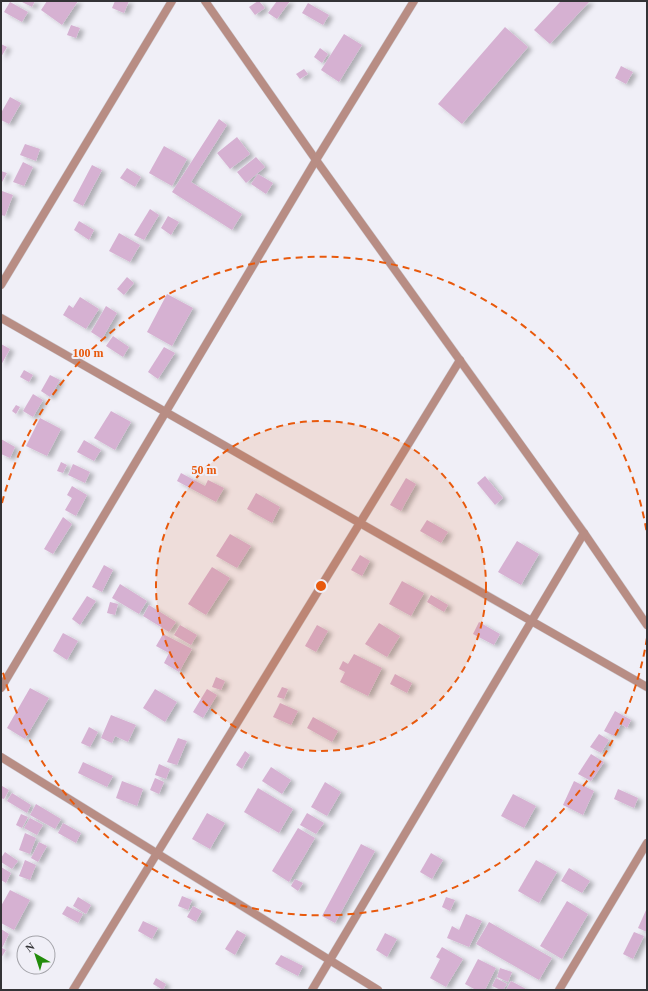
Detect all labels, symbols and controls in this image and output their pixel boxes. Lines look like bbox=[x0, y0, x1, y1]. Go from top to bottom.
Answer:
text: 100 m bbox=[73, 346, 104, 360]
text: 50 m bbox=[192, 463, 217, 477]
centre of rings bbox=[314, 579, 328, 593]
north arrow bbox=[16, 935, 56, 975]
text: N bbox=[23, 940, 37, 954]

